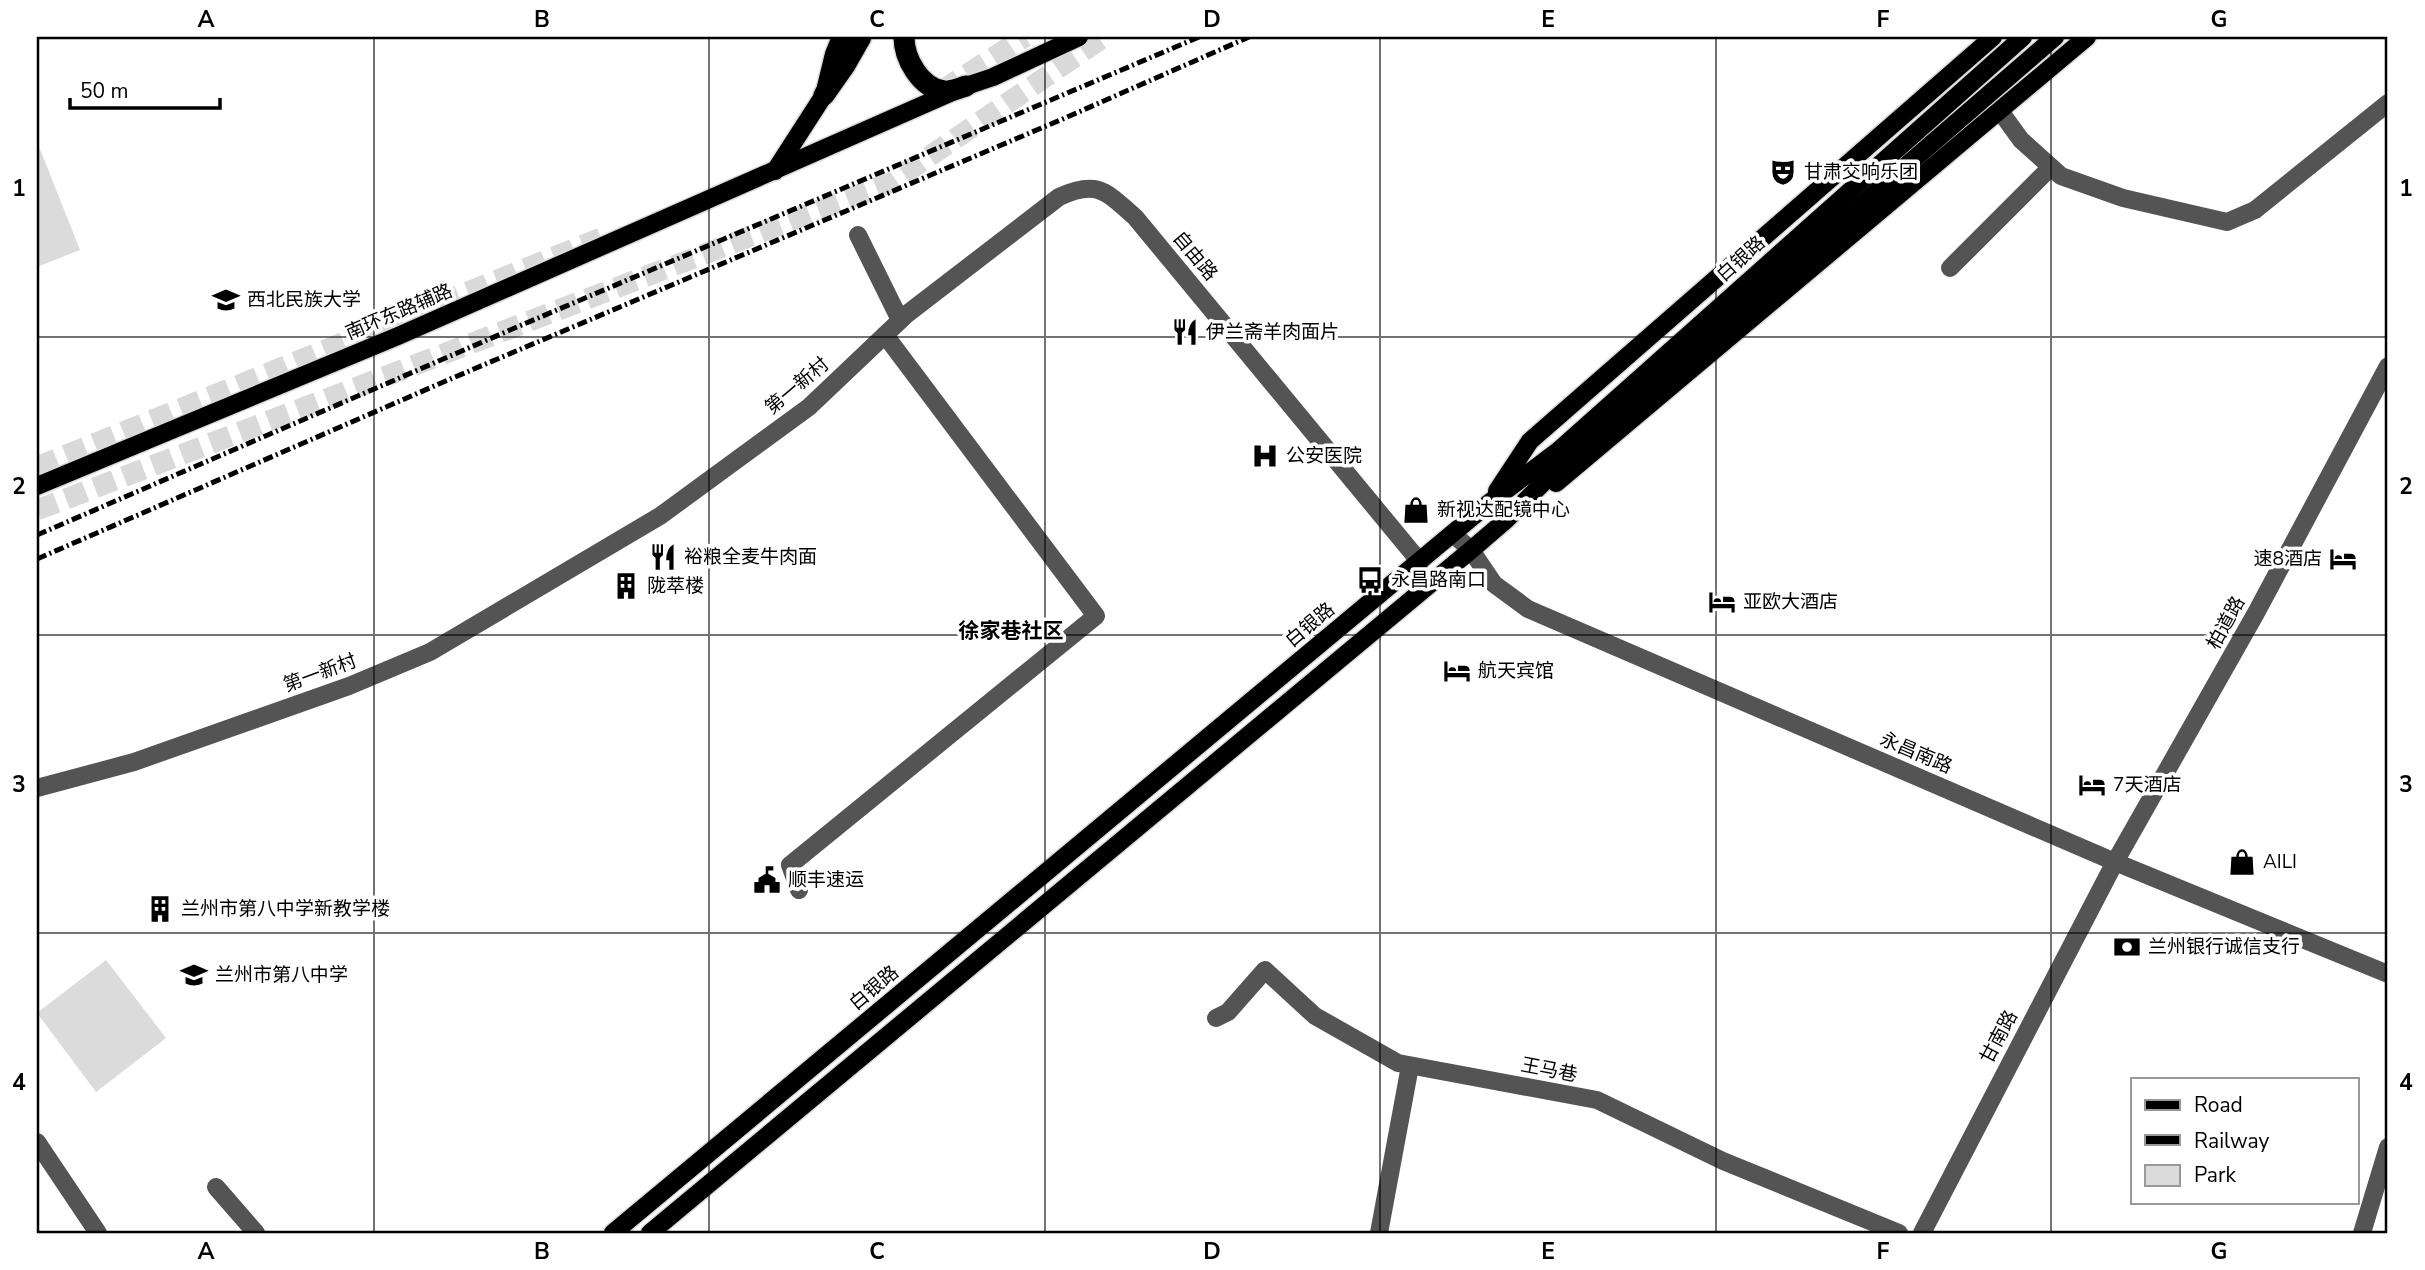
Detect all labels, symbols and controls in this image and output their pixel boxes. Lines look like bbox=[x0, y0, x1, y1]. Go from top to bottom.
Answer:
text: A bbox=[197, 4, 215, 35]
text: B bbox=[534, 4, 550, 35]
text: C bbox=[869, 4, 885, 35]
text: D bbox=[1203, 4, 1221, 35]
text: E bbox=[1541, 4, 1555, 35]
text: F bbox=[1877, 4, 1890, 35]
text: G bbox=[2211, 4, 2227, 35]
scale bar bbox=[70, 66, 220, 110]
text: 50 m bbox=[80, 77, 129, 105]
theatre icon: 甘肃交响乐团 bbox=[1768, 157, 1798, 187]
place label: 甘肃交响乐团 bbox=[1804, 159, 1918, 185]
text: 1 bbox=[12, 173, 26, 204]
text: 1 bbox=[2399, 173, 2413, 204]
street label: 自由路 bbox=[1167, 226, 1223, 286]
street label: 白银路 bbox=[1711, 230, 1771, 288]
street label: 南环东路辅路 bbox=[341, 278, 457, 346]
school or university icon: 西北民族大学 bbox=[211, 285, 241, 315]
place label: 西北民族大学 bbox=[247, 287, 361, 313]
restaurant icon: 伊兰斋羊肉面片 bbox=[1170, 317, 1200, 347]
place label: 伊兰斋羊肉面片 bbox=[1206, 319, 1339, 345]
street label: 第一新村 bbox=[760, 352, 834, 420]
hospital icon: 公安医院 bbox=[1250, 441, 1280, 471]
place label: 公安医院 bbox=[1286, 443, 1362, 469]
text: 2 bbox=[12, 471, 26, 502]
text: 2 bbox=[2399, 471, 2413, 502]
shop icon: 新视达配镜中心 bbox=[1401, 495, 1431, 525]
place label: 新视达配镜中心 bbox=[1437, 497, 1570, 523]
restaurant icon: 裕粮全麦牛肉面 bbox=[648, 542, 678, 572]
place label: 裕粮全麦牛肉面 bbox=[684, 544, 817, 570]
hotel icon: 速8酒店 bbox=[2328, 544, 2358, 574]
place label: 速8酒店 bbox=[2254, 546, 2322, 572]
bus stop icon: 永昌路南口 bbox=[1355, 565, 1385, 595]
place label: 永昌路南口 bbox=[1391, 567, 1486, 593]
building icon: 陇萃楼 bbox=[611, 571, 641, 601]
place label: 陇萃楼 bbox=[647, 573, 704, 599]
hotel icon: 亚欧大酒店 bbox=[1707, 587, 1737, 617]
place label: 亚欧大酒店 bbox=[1743, 589, 1838, 615]
street label: 柏道路 bbox=[2201, 592, 2251, 654]
street label: 白银路 bbox=[1280, 597, 1340, 653]
district label: 徐家巷社区 bbox=[959, 617, 1064, 645]
street label: 第一新村 bbox=[280, 648, 360, 698]
hotel icon: 航天宾馆 bbox=[1442, 656, 1472, 686]
place label: 航天宾馆 bbox=[1478, 658, 1554, 684]
street label: 永昌南路 bbox=[1876, 726, 1956, 780]
text: 3 bbox=[12, 769, 26, 800]
text: 3 bbox=[2399, 769, 2413, 800]
hotel icon: 7天酒店 bbox=[2077, 770, 2107, 800]
place label: 7天酒店 bbox=[2113, 772, 2181, 798]
shop icon: AILI bbox=[2227, 847, 2257, 877]
place label: AILI bbox=[2263, 849, 2297, 875]
public building icon: 顺丰速运 bbox=[752, 865, 782, 895]
place label: 顺丰速运 bbox=[788, 867, 864, 893]
building icon: 兰州市第八中学新教学楼 bbox=[145, 894, 175, 924]
place label: 兰州市第八中学新教学楼 bbox=[181, 896, 390, 922]
bank icon: 兰州银行诚信支行 bbox=[2112, 932, 2142, 962]
place label: 兰州银行诚信支行 bbox=[2148, 934, 2300, 960]
school or university icon: 兰州市第八中学 bbox=[179, 960, 209, 990]
street label: 白银路 bbox=[844, 960, 904, 1016]
place label: 兰州市第八中学 bbox=[215, 962, 348, 988]
street label: 甘南路 bbox=[1974, 1006, 2024, 1068]
street label: 王马巷 bbox=[1519, 1052, 1579, 1088]
text: 4 bbox=[12, 1067, 26, 1098]
text: 4 bbox=[2399, 1067, 2413, 1098]
legend bbox=[2131, 1078, 2358, 1204]
text: Road bbox=[2194, 1091, 2243, 1119]
text: Railway bbox=[2194, 1127, 2269, 1155]
text: Park bbox=[2194, 1161, 2236, 1189]
text: A bbox=[197, 1236, 215, 1267]
text: B bbox=[534, 1236, 550, 1267]
text: C bbox=[869, 1236, 885, 1267]
text: D bbox=[1203, 1236, 1221, 1267]
text: E bbox=[1541, 1236, 1555, 1267]
text: F bbox=[1877, 1236, 1890, 1267]
text: G bbox=[2211, 1236, 2227, 1267]

